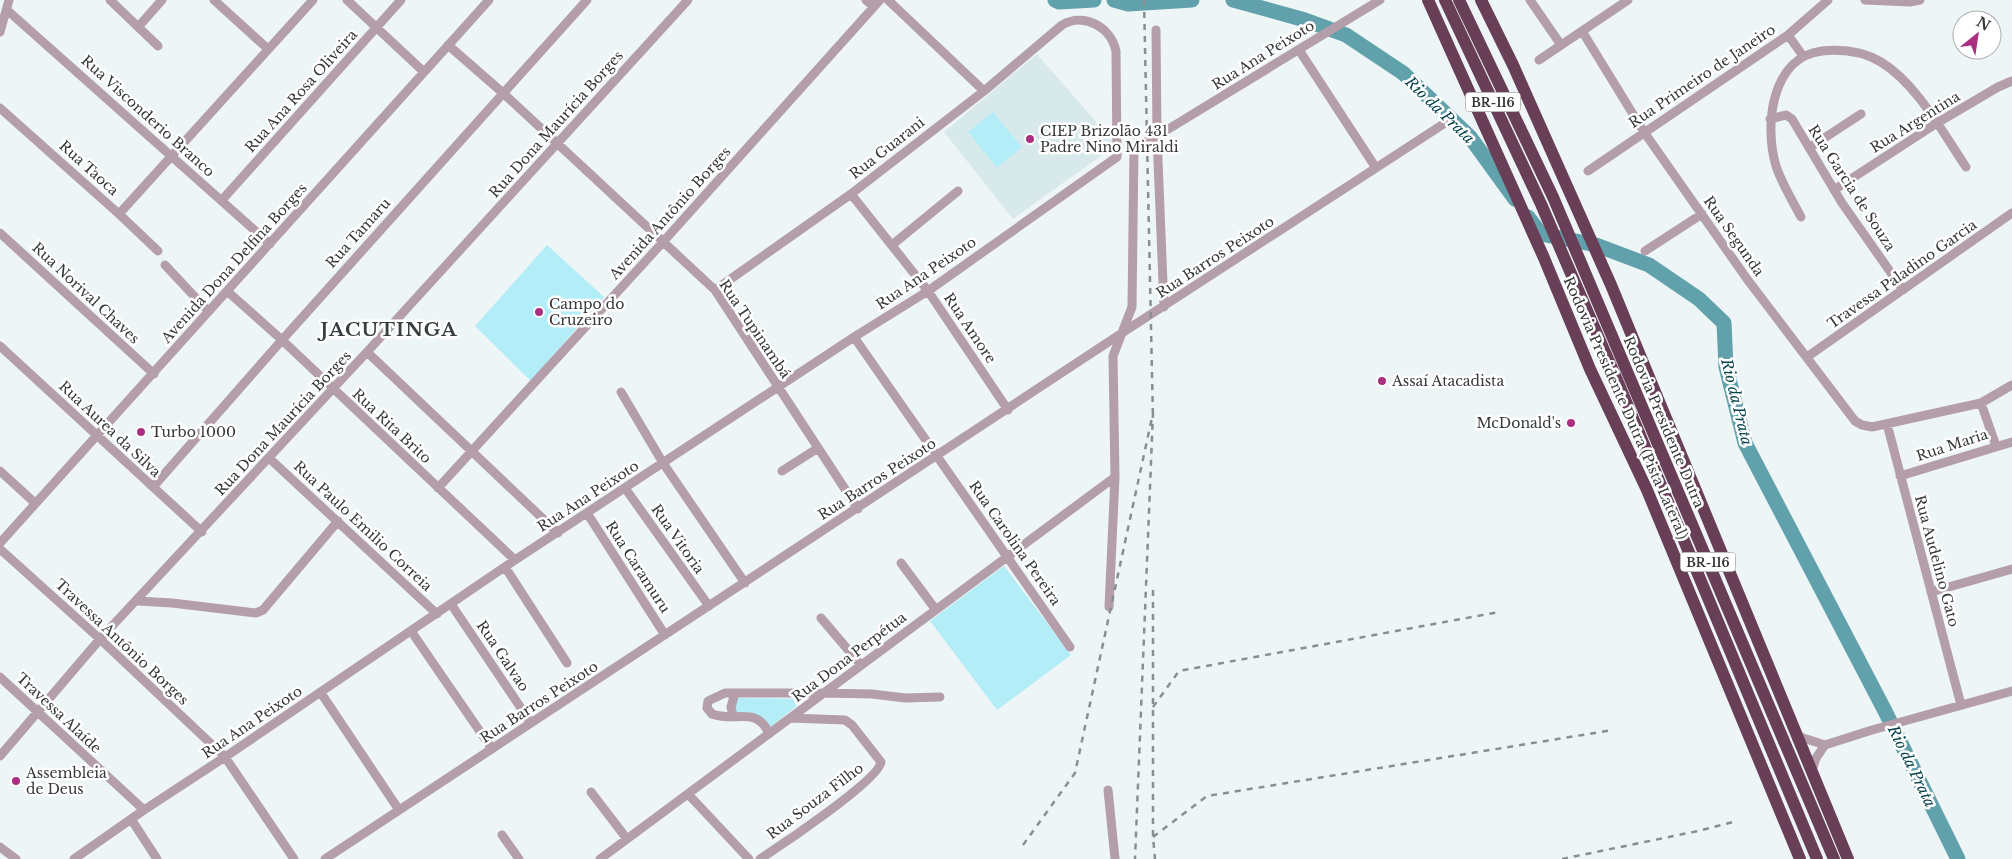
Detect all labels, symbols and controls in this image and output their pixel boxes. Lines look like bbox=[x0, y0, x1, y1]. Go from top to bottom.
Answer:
north arrow bbox=[1952, 10, 2002, 60]
text: N bbox=[1973, 13, 1994, 35]
street label: Rua Ana Peixoto bbox=[1208, 16, 1318, 94]
street label: Rua Primeiro de Janeiro bbox=[1625, 20, 1779, 132]
street label: Rua Ana Rosa Oliveira bbox=[241, 26, 361, 156]
street label: Rua Dona Maurícia Borges bbox=[485, 47, 627, 201]
street label: Rua Visconderio Branco bbox=[78, 51, 218, 181]
water label: Rio da Prata bbox=[1401, 72, 1479, 148]
street label: Rua Argentina bbox=[1867, 87, 1963, 157]
road number: BR-116 bbox=[1466, 92, 1520, 111]
street label: Rua Guarani bbox=[846, 113, 928, 183]
street label: Rua Garcia de Souza bbox=[1804, 121, 1900, 255]
place label: CIEP Brizolão 431 Padre Nino Miraldi bbox=[1040, 122, 1179, 156]
marker: CIEP Brizolão 431 Padre Nino Miraldi bbox=[1024, 133, 1036, 145]
street label: Rua Taoca bbox=[56, 137, 123, 199]
street label: Avenida Antônio Borges bbox=[605, 143, 735, 284]
street label: Avenida Dona Delfina Borges bbox=[157, 179, 311, 347]
street label: Rua Segunda bbox=[1700, 192, 1768, 280]
street label: Rua Tamaru bbox=[322, 194, 395, 272]
street label: Rua Barros Peixoto bbox=[1153, 212, 1277, 302]
street label: Travessa Paladino Garcia bbox=[1824, 215, 1980, 332]
street label: Rua Ana Peixoto bbox=[872, 233, 980, 313]
street label: Rua Norival Chaves bbox=[29, 239, 143, 347]
street label: Rodovia Presidente Dutra (Pista Lateral) bbox=[1560, 274, 1692, 542]
street label: Rua Tupinambá bbox=[715, 276, 795, 382]
street label: Rua Amore bbox=[940, 289, 1000, 367]
place label: Campo do Cruzeiro bbox=[549, 295, 624, 329]
marker: Campo do Cruzeiro bbox=[533, 306, 545, 318]
district label: JACUTINGA bbox=[316, 318, 458, 341]
street label: Rodovia Presidente Dutra bbox=[1620, 334, 1708, 510]
street label: Rua Dona Maurícia Borges bbox=[211, 347, 355, 499]
water label: Rio da Prata bbox=[1717, 356, 1757, 447]
place label: Assaí Atacadista bbox=[1391, 372, 1504, 390]
marker: Assaí Atacadista bbox=[1376, 375, 1388, 387]
street label: Rua Aurea da Silva bbox=[55, 377, 165, 481]
street label: Rua Rita Brito bbox=[349, 385, 435, 467]
place label: McDonald's bbox=[1476, 414, 1561, 432]
marker: McDonald's bbox=[1565, 417, 1577, 429]
place label: Turbo 1000 bbox=[151, 423, 236, 441]
street label: Rua Maria bbox=[1914, 425, 1990, 465]
marker: Turbo 1000 bbox=[135, 426, 147, 438]
street label: Rua Barros Peixoto bbox=[815, 434, 939, 524]
street label: Rua Ana Peixoto bbox=[534, 456, 642, 536]
street label: Rua Paulo Emilio Correia bbox=[290, 457, 436, 595]
street label: Rua Carolina Pereira bbox=[965, 477, 1065, 609]
street label: Rua Audelino Gato bbox=[1911, 493, 1963, 629]
street label: Rua Vitoria bbox=[647, 501, 709, 577]
street label: Rua Caramuru bbox=[602, 518, 675, 617]
road number: BR-116 bbox=[1680, 552, 1736, 572]
street label: Travessa Antônio Borges bbox=[51, 575, 193, 709]
street label: Rua Dona Perpétua bbox=[788, 608, 910, 706]
street label: Rua Galvao bbox=[473, 617, 533, 695]
street label: Rua Barros Peixoto bbox=[477, 657, 601, 747]
street label: Travessa Alaíde bbox=[13, 669, 105, 757]
street label: Rua Ana Peixoto bbox=[198, 682, 306, 762]
water label: Rio da Prata bbox=[1884, 721, 1940, 810]
street label: Rua Souza Filho bbox=[763, 759, 867, 843]
place label: Assembleia de Deus bbox=[25, 764, 107, 798]
marker: Assembleia de Deus bbox=[10, 775, 22, 787]

